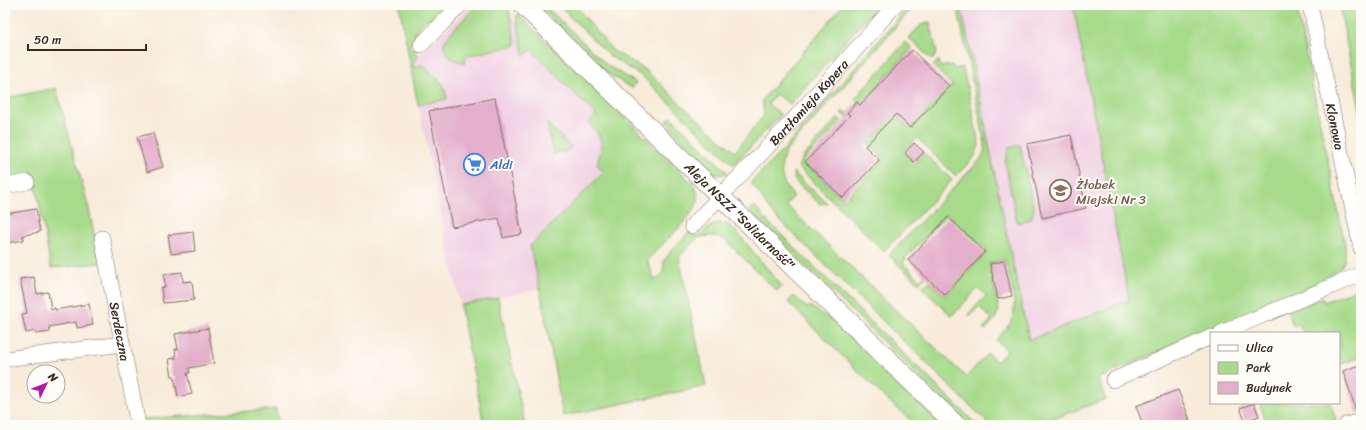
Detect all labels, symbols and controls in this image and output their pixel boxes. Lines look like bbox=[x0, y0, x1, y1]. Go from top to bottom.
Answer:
scale bar bbox=[28, 26, 146, 52]
text: 50 m bbox=[34, 29, 61, 51]
street label: Bartłomieja Kopera bbox=[763, 53, 854, 151]
street label: Klonowa bbox=[1319, 101, 1352, 152]
supermarket icon: Aldi bbox=[461, 151, 487, 177]
place label: Aldi bbox=[489, 153, 513, 176]
street label: Aleja NSZZ "Solidarność" bbox=[678, 155, 802, 276]
place label: Żłobek Miejski Nr 3 bbox=[1076, 173, 1146, 211]
school or university icon: Żłobek Miejski Nr 3 bbox=[1047, 178, 1073, 204]
street label: Serdeczna bbox=[103, 300, 137, 363]
legend bbox=[1210, 332, 1340, 404]
text: Ulica bbox=[1246, 337, 1274, 359]
text: Park bbox=[1246, 357, 1271, 379]
north arrow bbox=[26, 364, 66, 404]
text: N bbox=[43, 368, 63, 387]
text: Budynek bbox=[1246, 377, 1292, 399]

